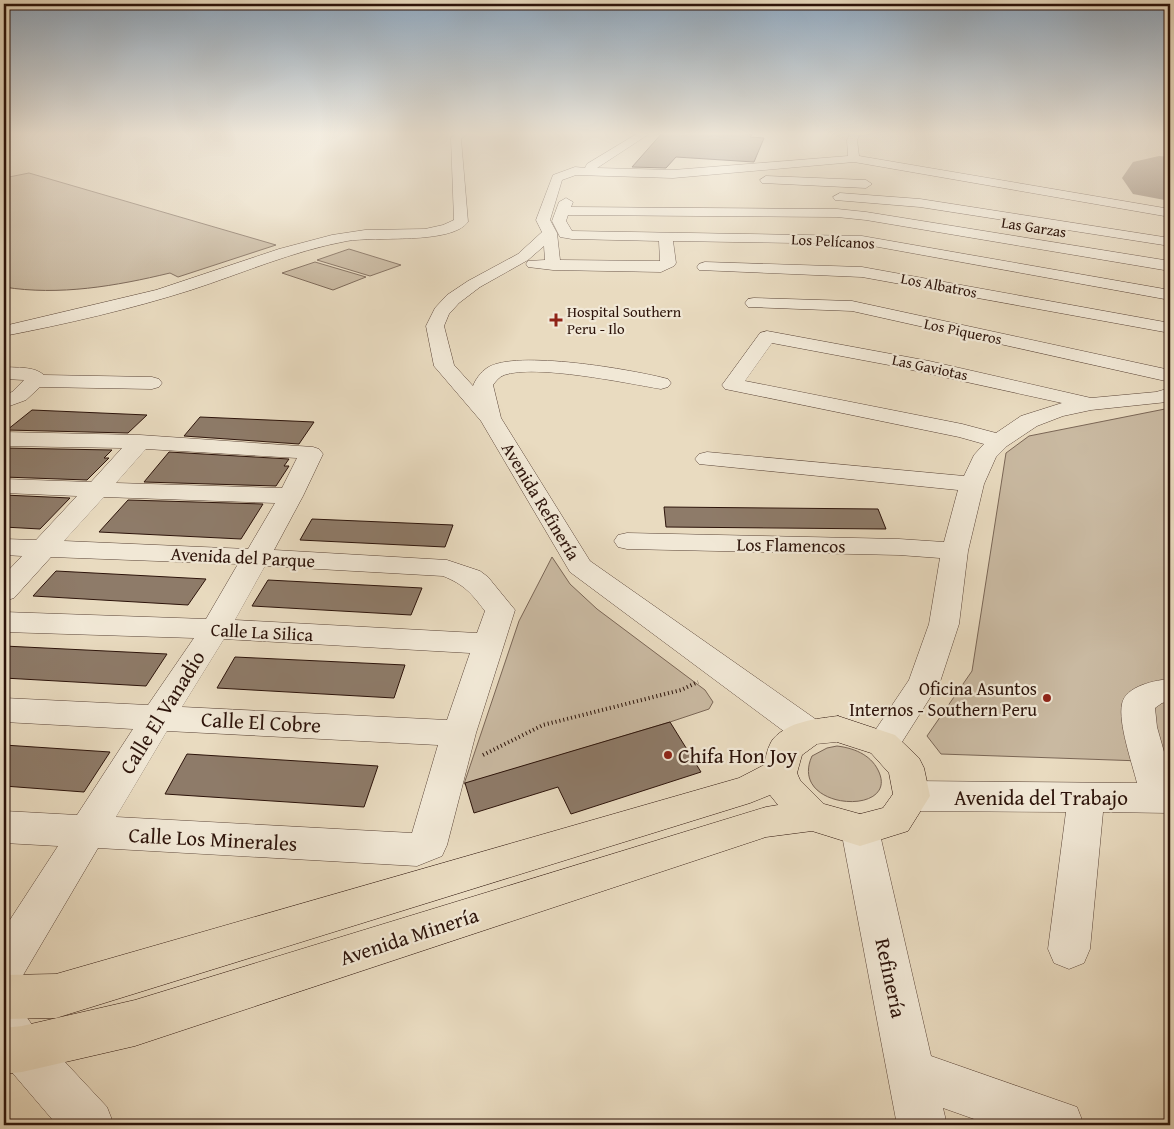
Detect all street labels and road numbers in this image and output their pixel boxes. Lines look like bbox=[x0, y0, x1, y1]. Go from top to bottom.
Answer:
street label: Las Garzas bbox=[1000, 212, 1068, 242]
street label: Los Pelícanos bbox=[791, 228, 875, 254]
street label: Los Albatros bbox=[899, 267, 979, 303]
street label: Los Piqueros bbox=[922, 313, 1004, 350]
street label: Las Gaviotas bbox=[890, 349, 970, 385]
street label: Avenida Refinería bbox=[495, 437, 587, 566]
street label: Los Flamencos bbox=[736, 531, 846, 559]
street label: Avenida del Parque bbox=[170, 540, 316, 574]
street label: Calle La Silica bbox=[210, 616, 314, 648]
street label: Calle El Vanadio bbox=[112, 644, 212, 780]
street label: Calle El Cobre bbox=[200, 703, 322, 741]
street label: Avenida del Trabajo bbox=[954, 782, 1128, 813]
street label: Calle Los Minerales bbox=[128, 819, 298, 859]
street label: Avenida Minería bbox=[336, 899, 482, 973]
street label: Refinería bbox=[867, 935, 915, 1021]

